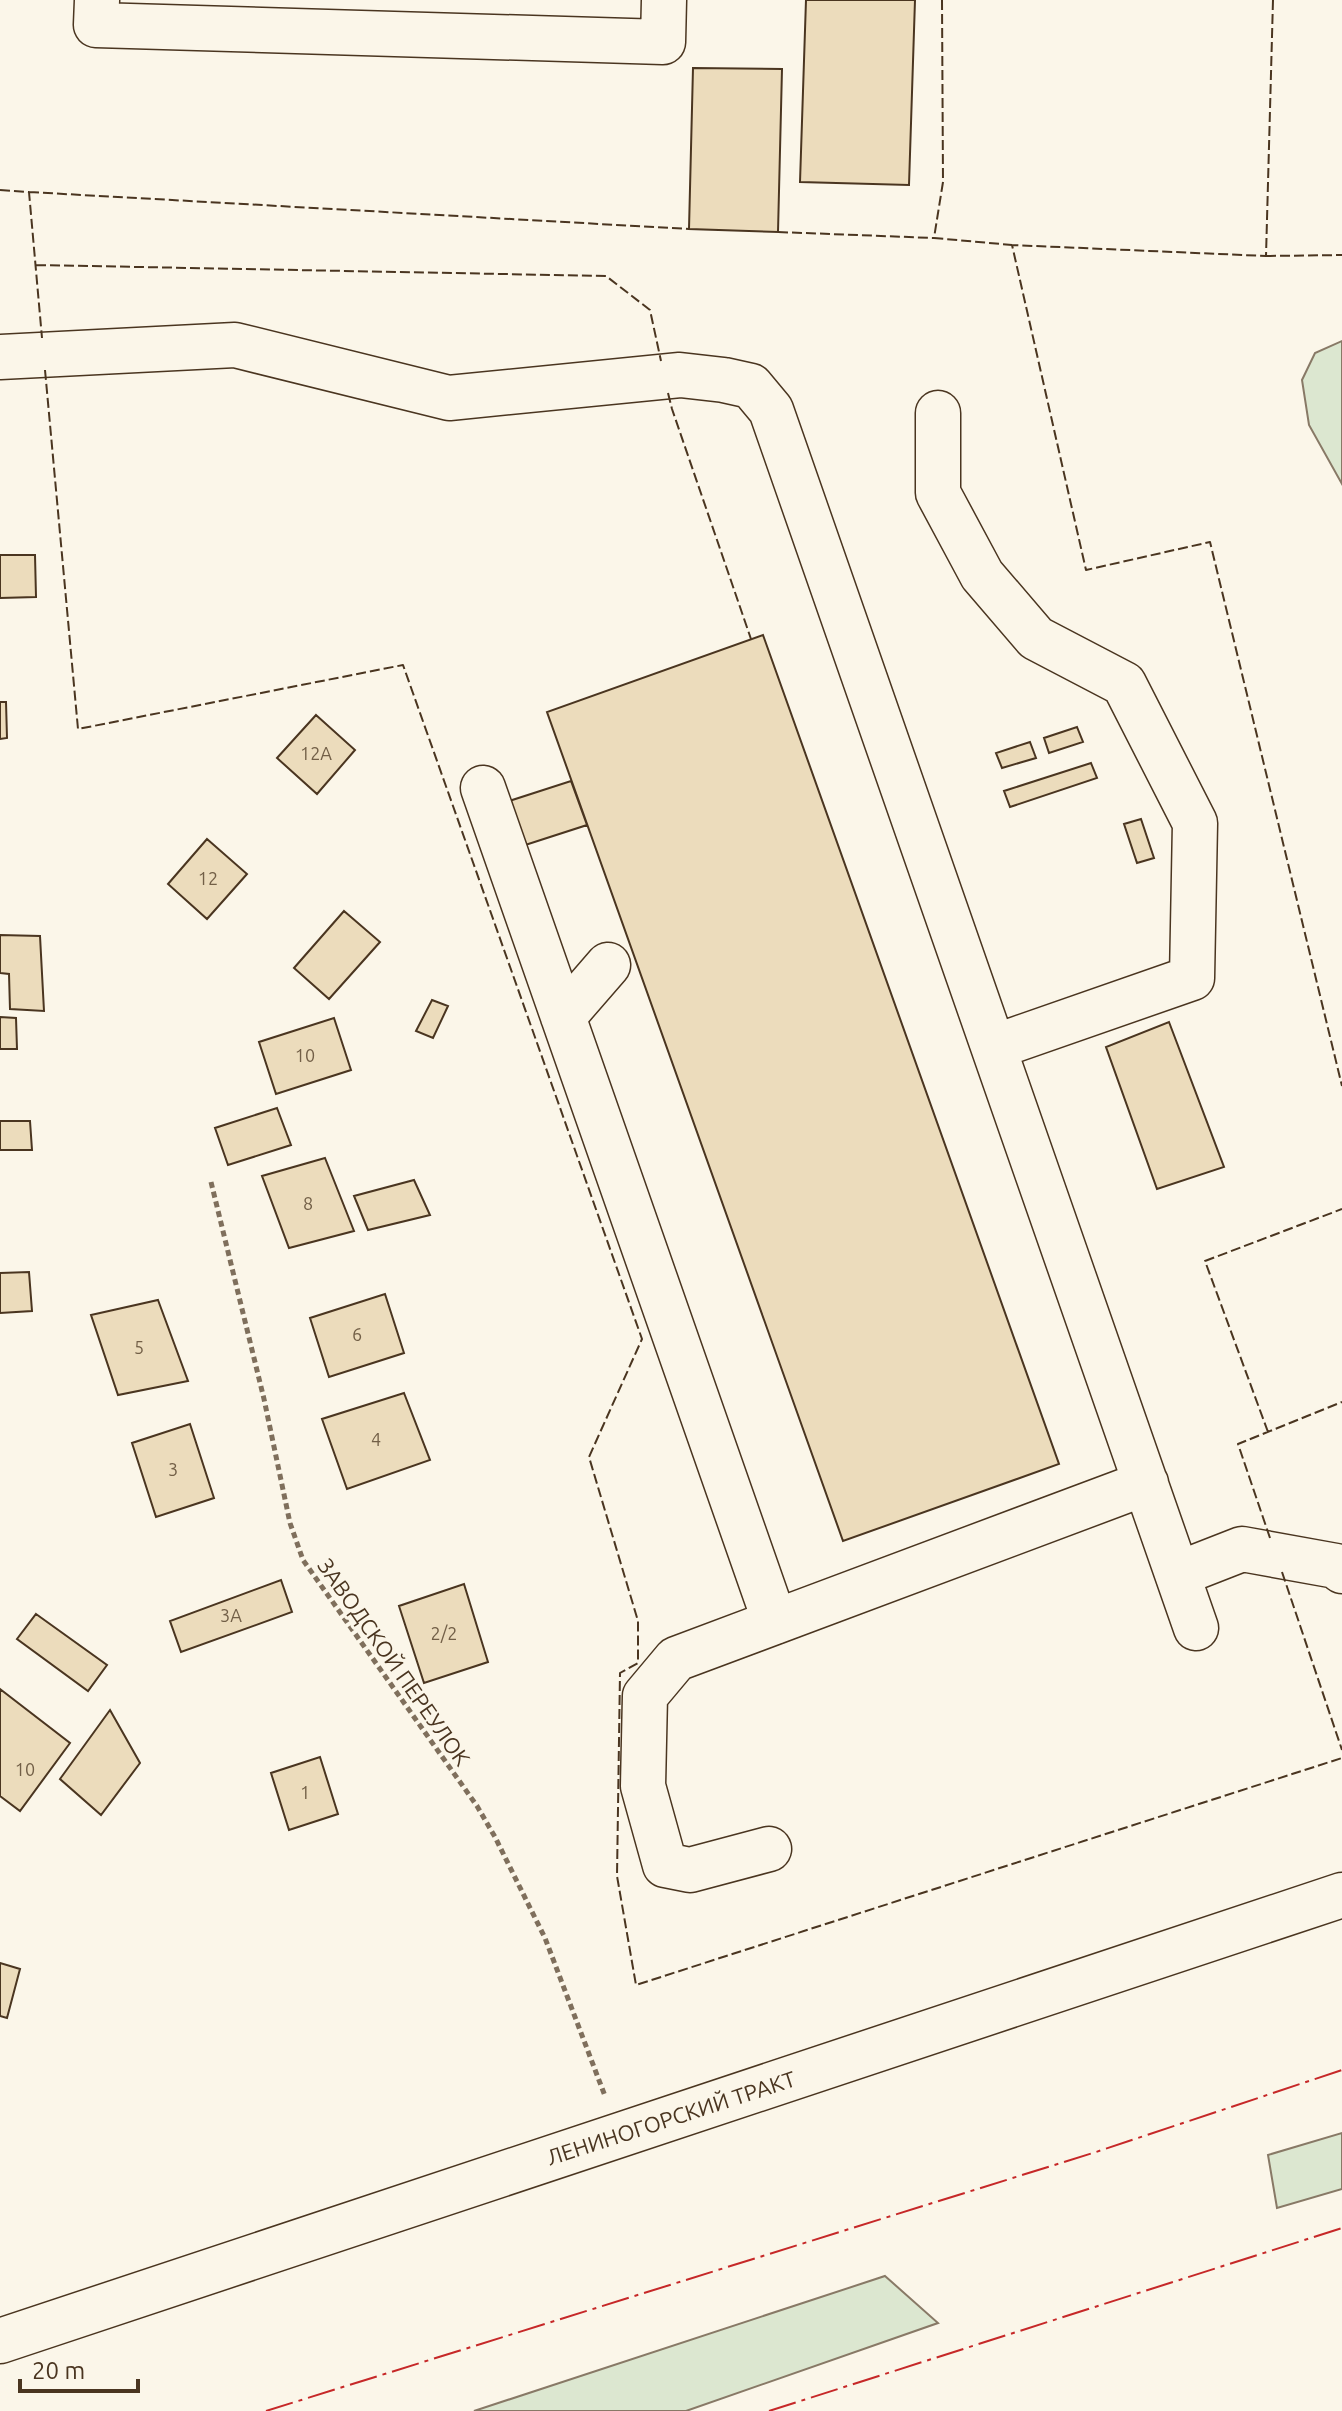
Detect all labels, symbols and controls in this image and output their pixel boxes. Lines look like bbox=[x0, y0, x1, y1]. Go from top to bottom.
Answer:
house number: 12А bbox=[300, 743, 332, 763]
house number: 12 bbox=[198, 868, 218, 888]
house number: 10 bbox=[295, 1045, 315, 1065]
house number: 8 bbox=[303, 1193, 313, 1213]
house number: 6 bbox=[352, 1324, 362, 1344]
house number: 5 bbox=[134, 1337, 144, 1357]
house number: 4 bbox=[371, 1429, 381, 1449]
house number: 3 bbox=[168, 1459, 178, 1479]
street label: ЗАВОДСКОЙ ПЕРЕУЛОК bbox=[313, 1553, 476, 1771]
house number: 3А bbox=[220, 1605, 242, 1625]
house number: 2/2 bbox=[431, 1623, 457, 1643]
house number: 10 bbox=[15, 1759, 35, 1779]
house number: 1 bbox=[300, 1782, 310, 1802]
street label: ЛЕНИНОГОРСКИЙ ТРАКТ bbox=[543, 2065, 798, 2170]
scale bar bbox=[20, 2343, 138, 2393]
text: 20 m bbox=[32, 2357, 85, 2384]

